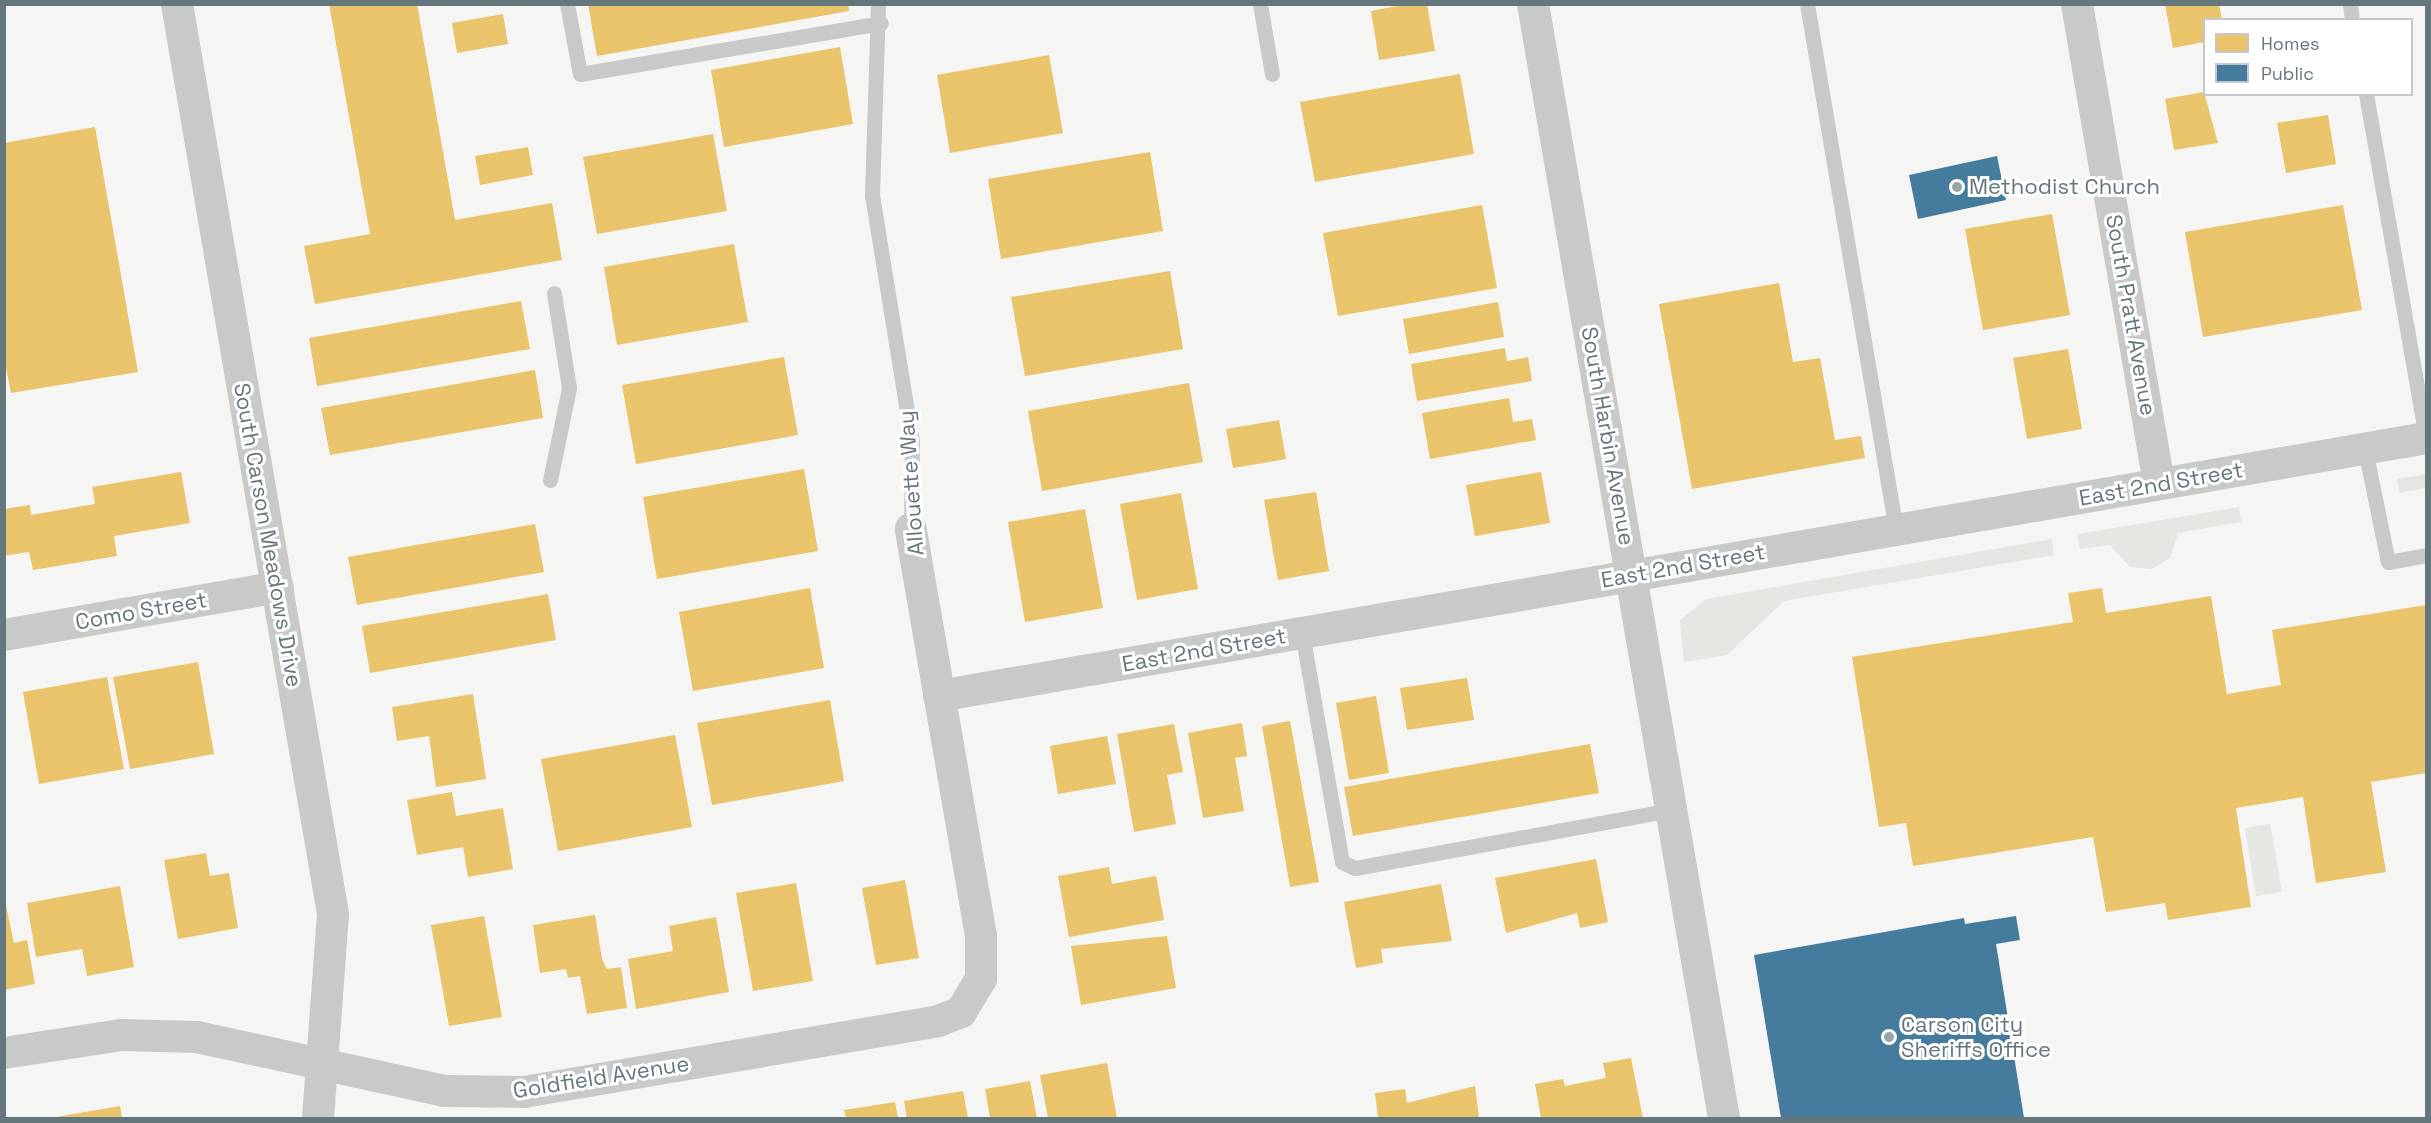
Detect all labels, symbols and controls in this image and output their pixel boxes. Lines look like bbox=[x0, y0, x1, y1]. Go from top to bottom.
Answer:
legend bbox=[2203, 18, 2413, 96]
text: Homes bbox=[2261, 32, 2320, 55]
text: Public bbox=[2261, 62, 2314, 85]
place label: Methodist Church bbox=[1969, 174, 2160, 200]
marker: Methodist Church bbox=[1950, 180, 1964, 194]
street label: South Pratt Avenue bbox=[2100, 212, 2162, 418]
street label: South Harbin Avenue bbox=[1576, 325, 1640, 547]
street label: South Carson Meadows Drive bbox=[228, 381, 308, 689]
street label: Allouette Way bbox=[893, 410, 929, 556]
street label: East 2nd Street bbox=[2077, 457, 2245, 511]
street label: East 2nd Street bbox=[1599, 539, 1767, 593]
street label: Como Street bbox=[73, 586, 209, 636]
street label: East 2nd Street bbox=[1120, 623, 1288, 677]
place label: Carson City Sheriffs Office bbox=[1901, 1011, 2051, 1062]
marker: Carson City Sheriffs Office bbox=[1882, 1030, 1896, 1044]
street label: Goldfield Avenue bbox=[511, 1050, 691, 1104]

